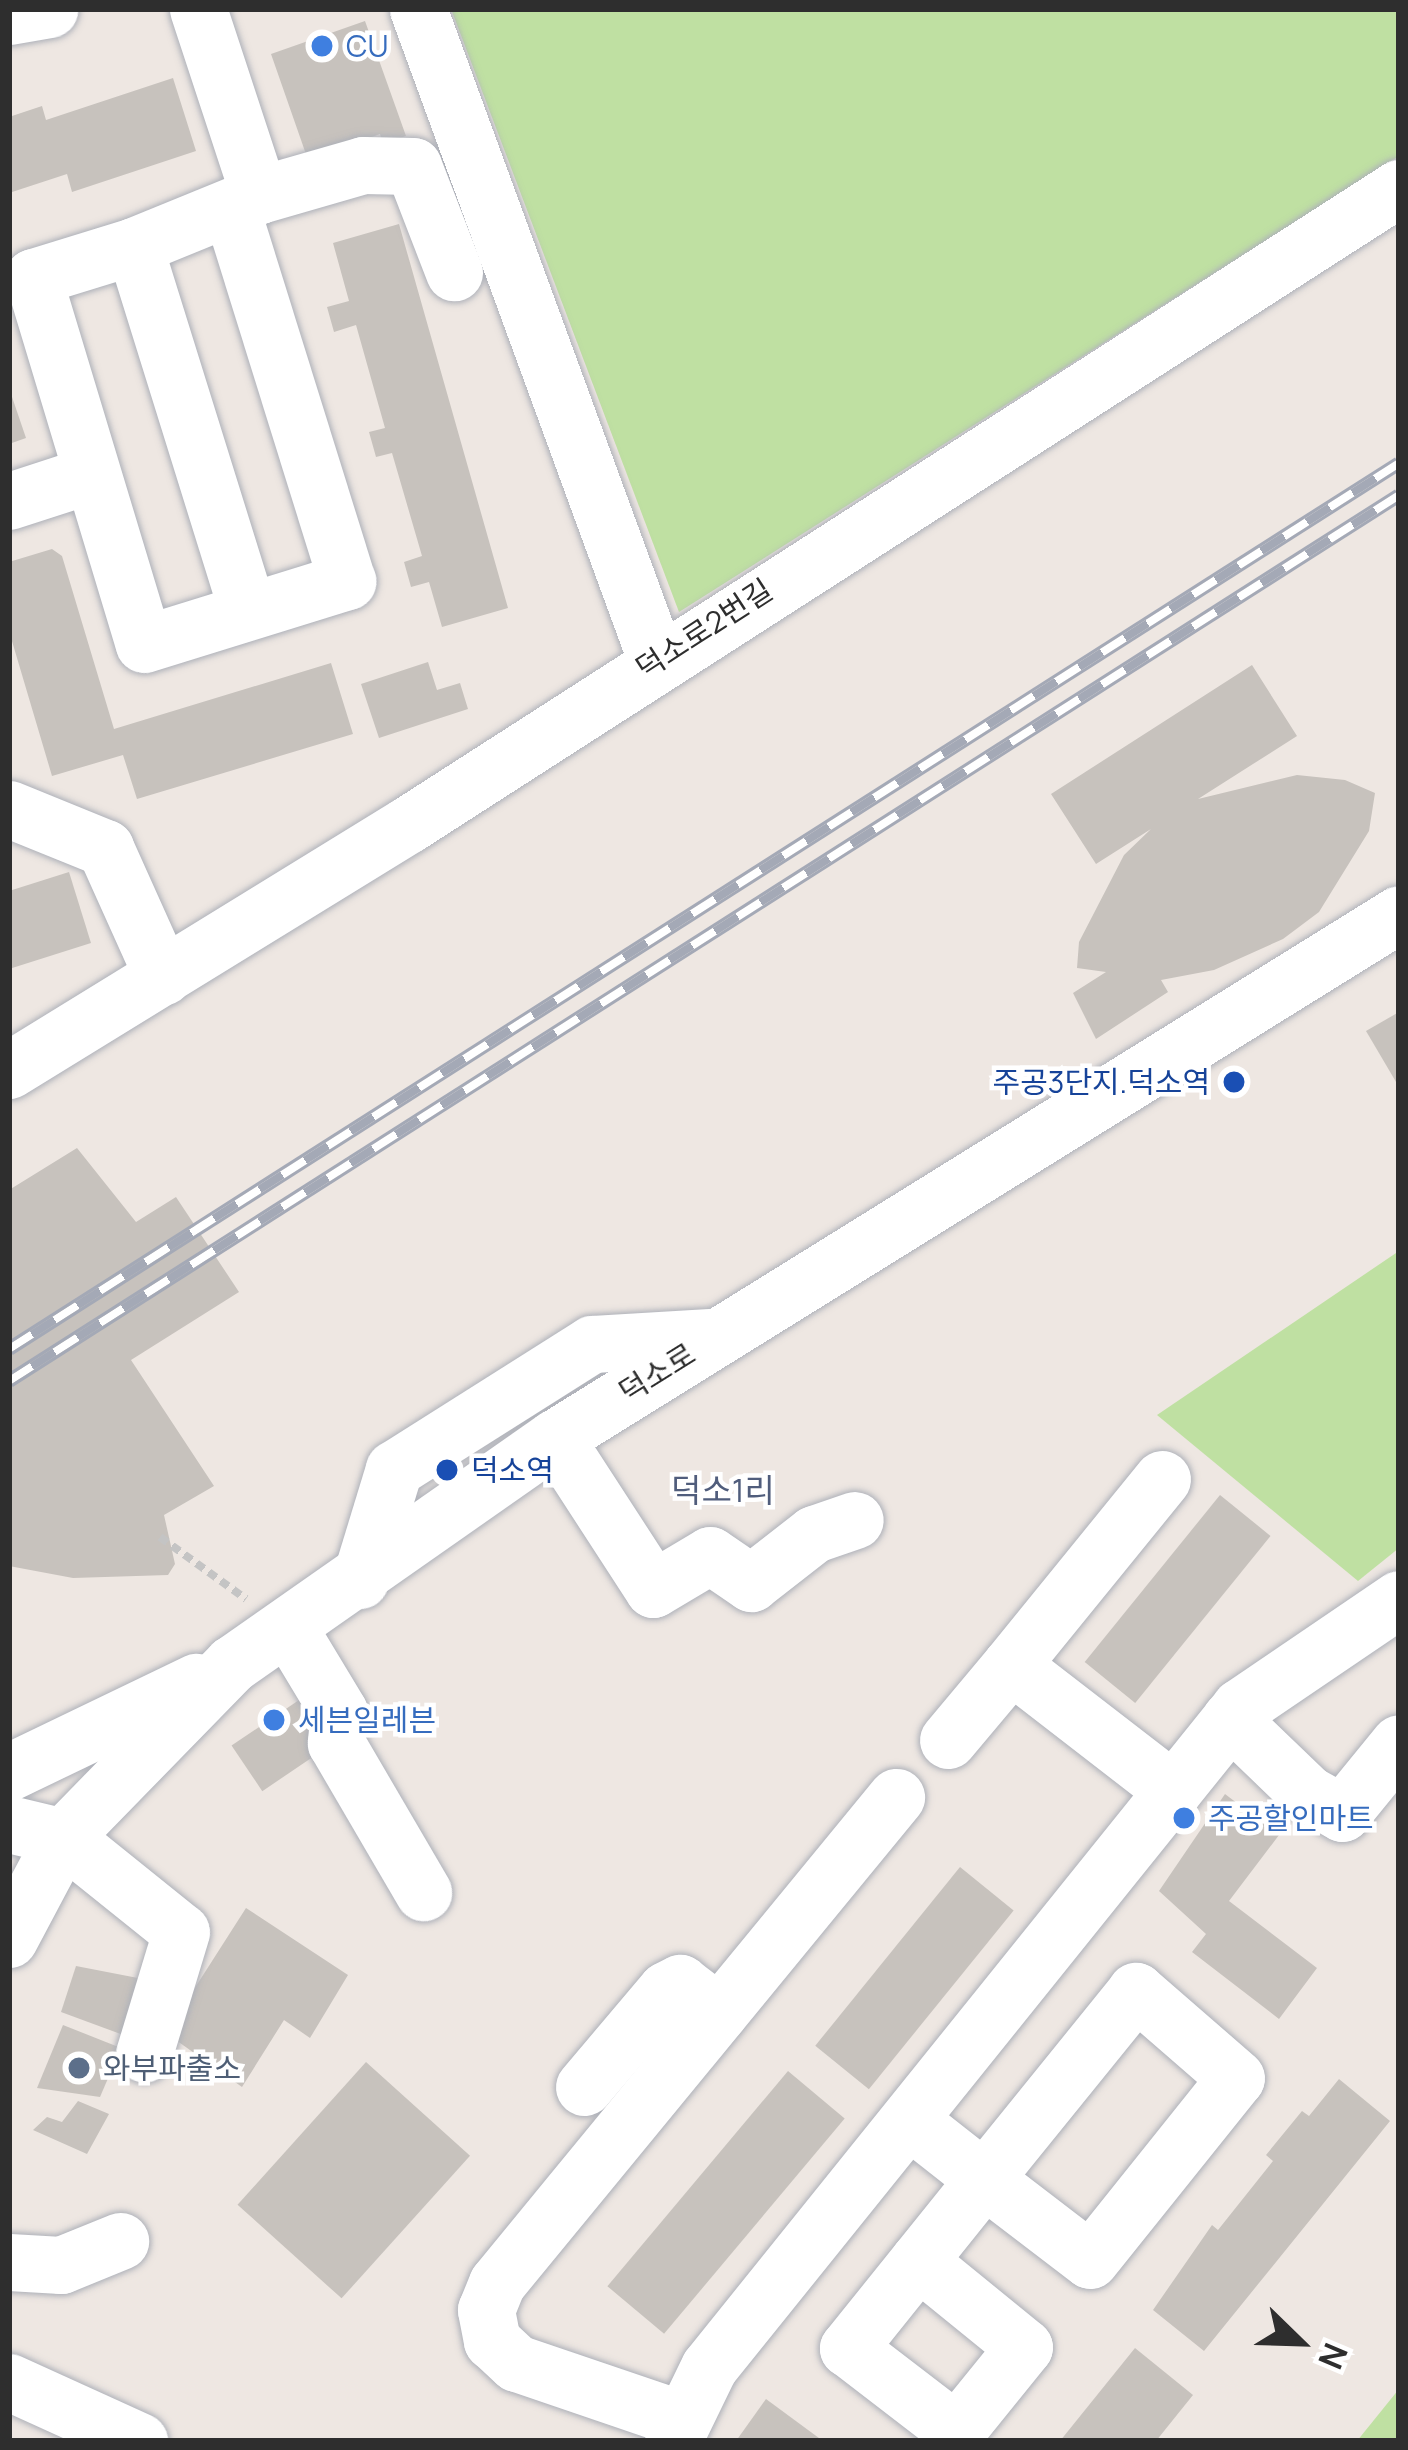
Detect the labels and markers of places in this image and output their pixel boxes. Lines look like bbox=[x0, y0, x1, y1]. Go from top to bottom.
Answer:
place label: CU bbox=[346, 28, 389, 64]
marker: CU bbox=[309, 33, 335, 59]
place label: 주공3단지.덕소역 bbox=[993, 1064, 1210, 1100]
marker: 주공3단지.덕소역 bbox=[1221, 1069, 1247, 1095]
place label: 덕소역 bbox=[471, 1452, 554, 1488]
marker: 덕소역 bbox=[434, 1457, 460, 1483]
place label: 세븐일레븐 bbox=[298, 1702, 436, 1738]
marker: 세븐일레븐 bbox=[261, 1707, 287, 1733]
place label: 주공할인마트 bbox=[1208, 1800, 1374, 1836]
marker: 주공할인마트 bbox=[1171, 1805, 1197, 1831]
place label: 와부파출소 bbox=[103, 2050, 241, 2086]
marker: 와부파출소 bbox=[66, 2055, 92, 2081]

